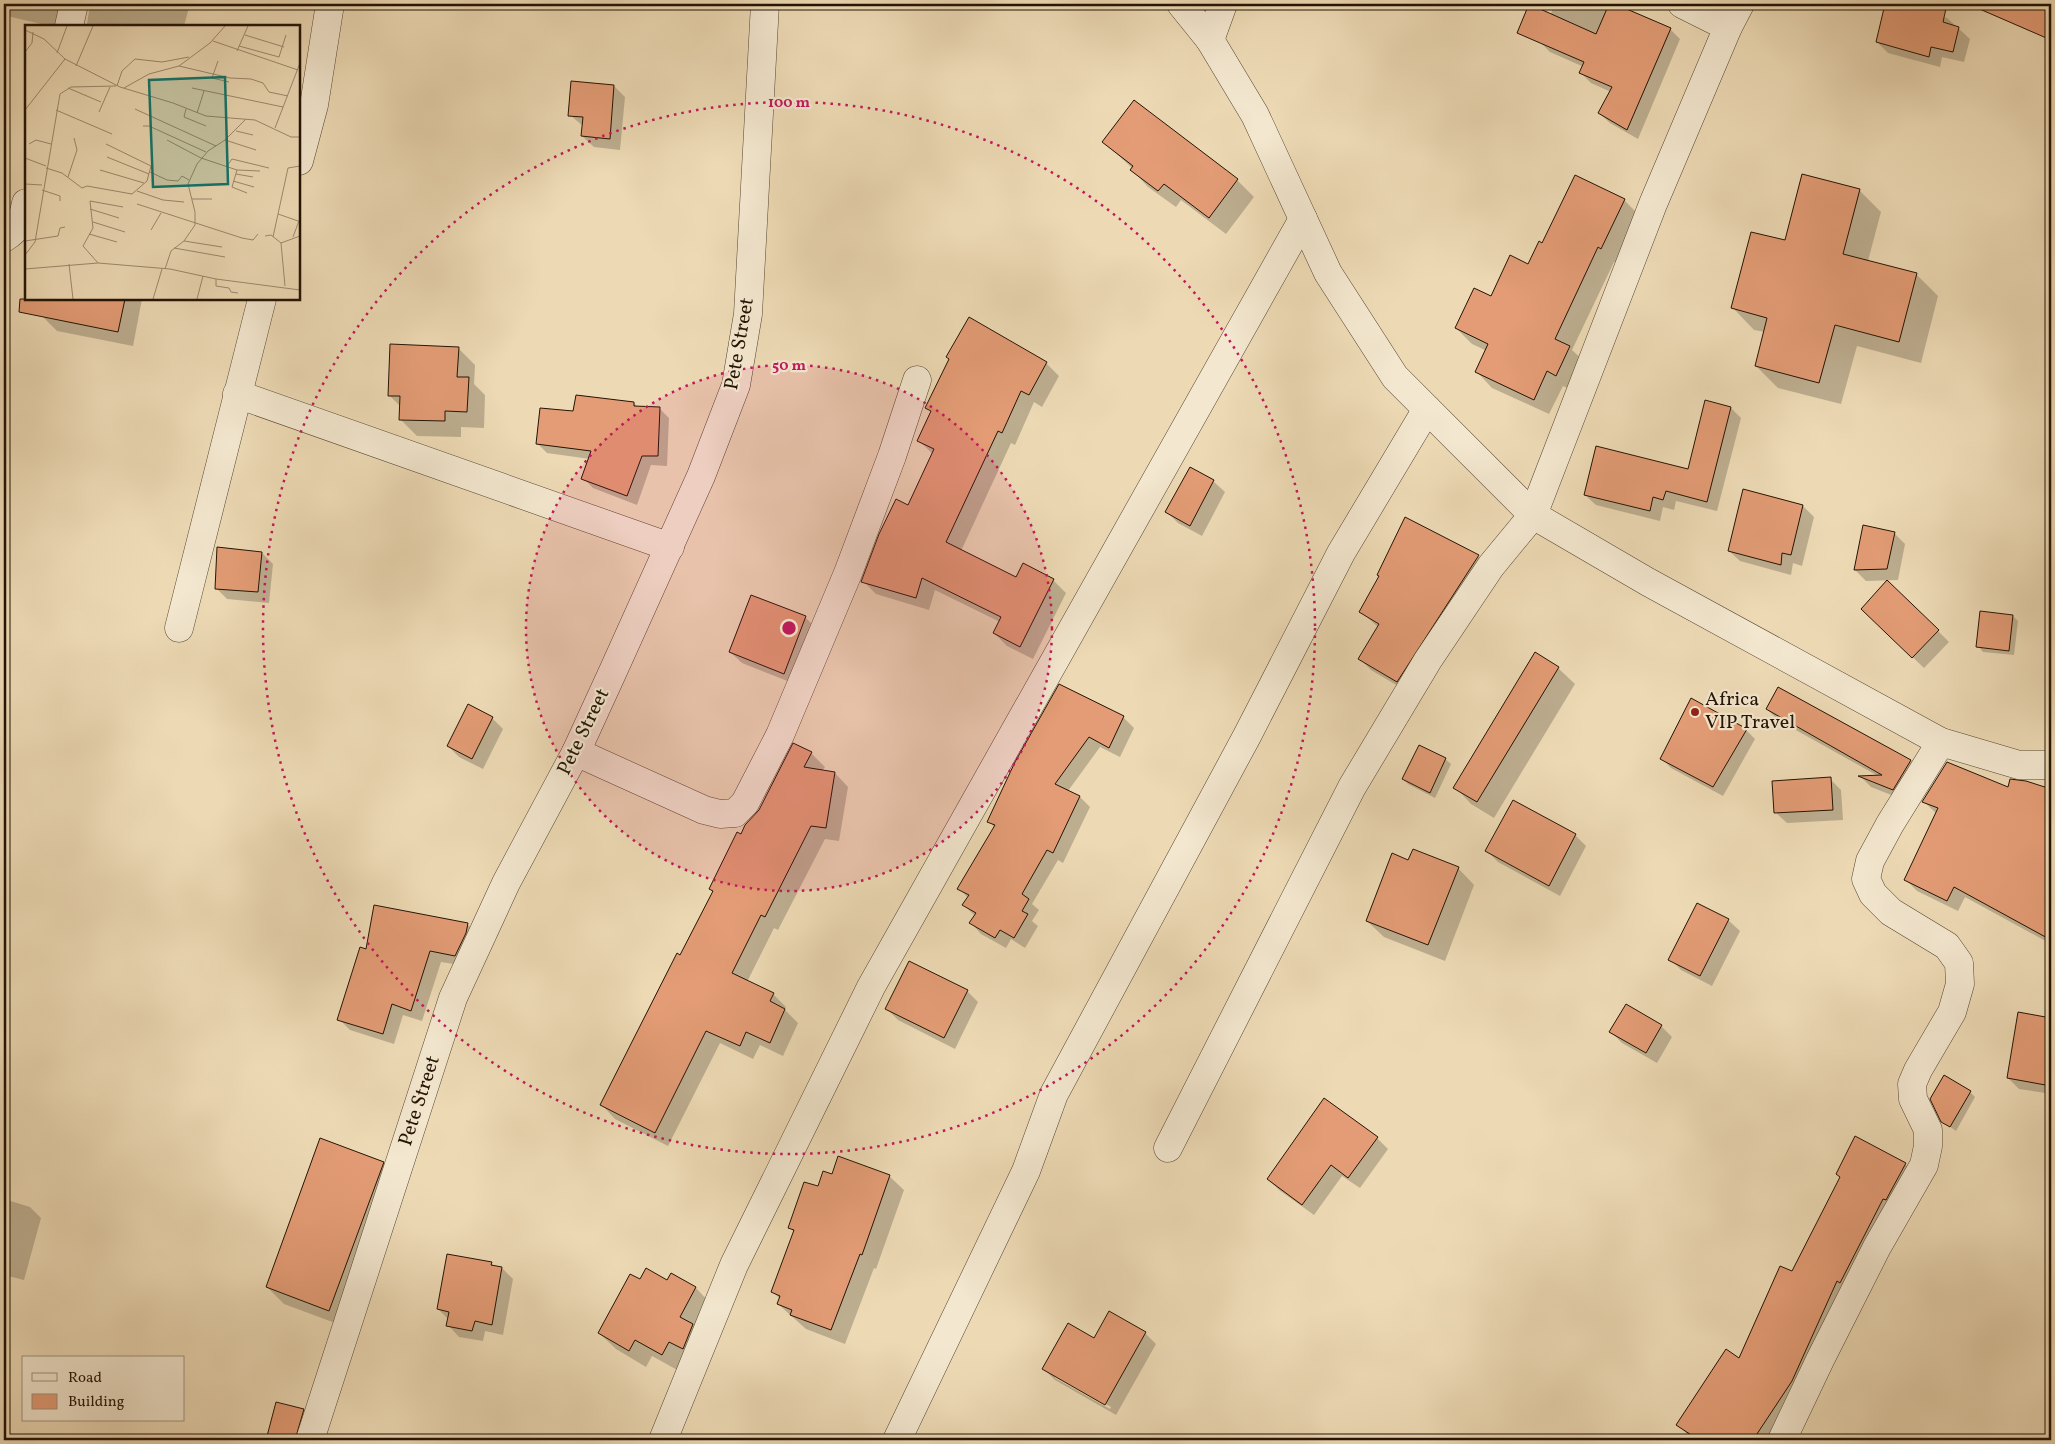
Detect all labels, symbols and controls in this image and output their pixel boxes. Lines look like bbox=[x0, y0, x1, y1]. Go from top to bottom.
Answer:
inset map bbox=[25, 25, 300, 300]
text: 100 m bbox=[768, 93, 811, 114]
street label: Pete Street bbox=[718, 296, 762, 392]
text: 50 m bbox=[772, 356, 806, 377]
centre of rings bbox=[780, 619, 798, 637]
street label: Pete Street bbox=[551, 684, 617, 780]
place label: Africa VIP Travel bbox=[1705, 686, 1795, 737]
marker: Africa VIP Travel bbox=[1689, 706, 1701, 718]
street label: Pete Street bbox=[392, 1052, 448, 1150]
legend bbox=[22, 1356, 185, 1422]
text: Road bbox=[68, 1368, 102, 1389]
text: Building bbox=[68, 1392, 125, 1413]

